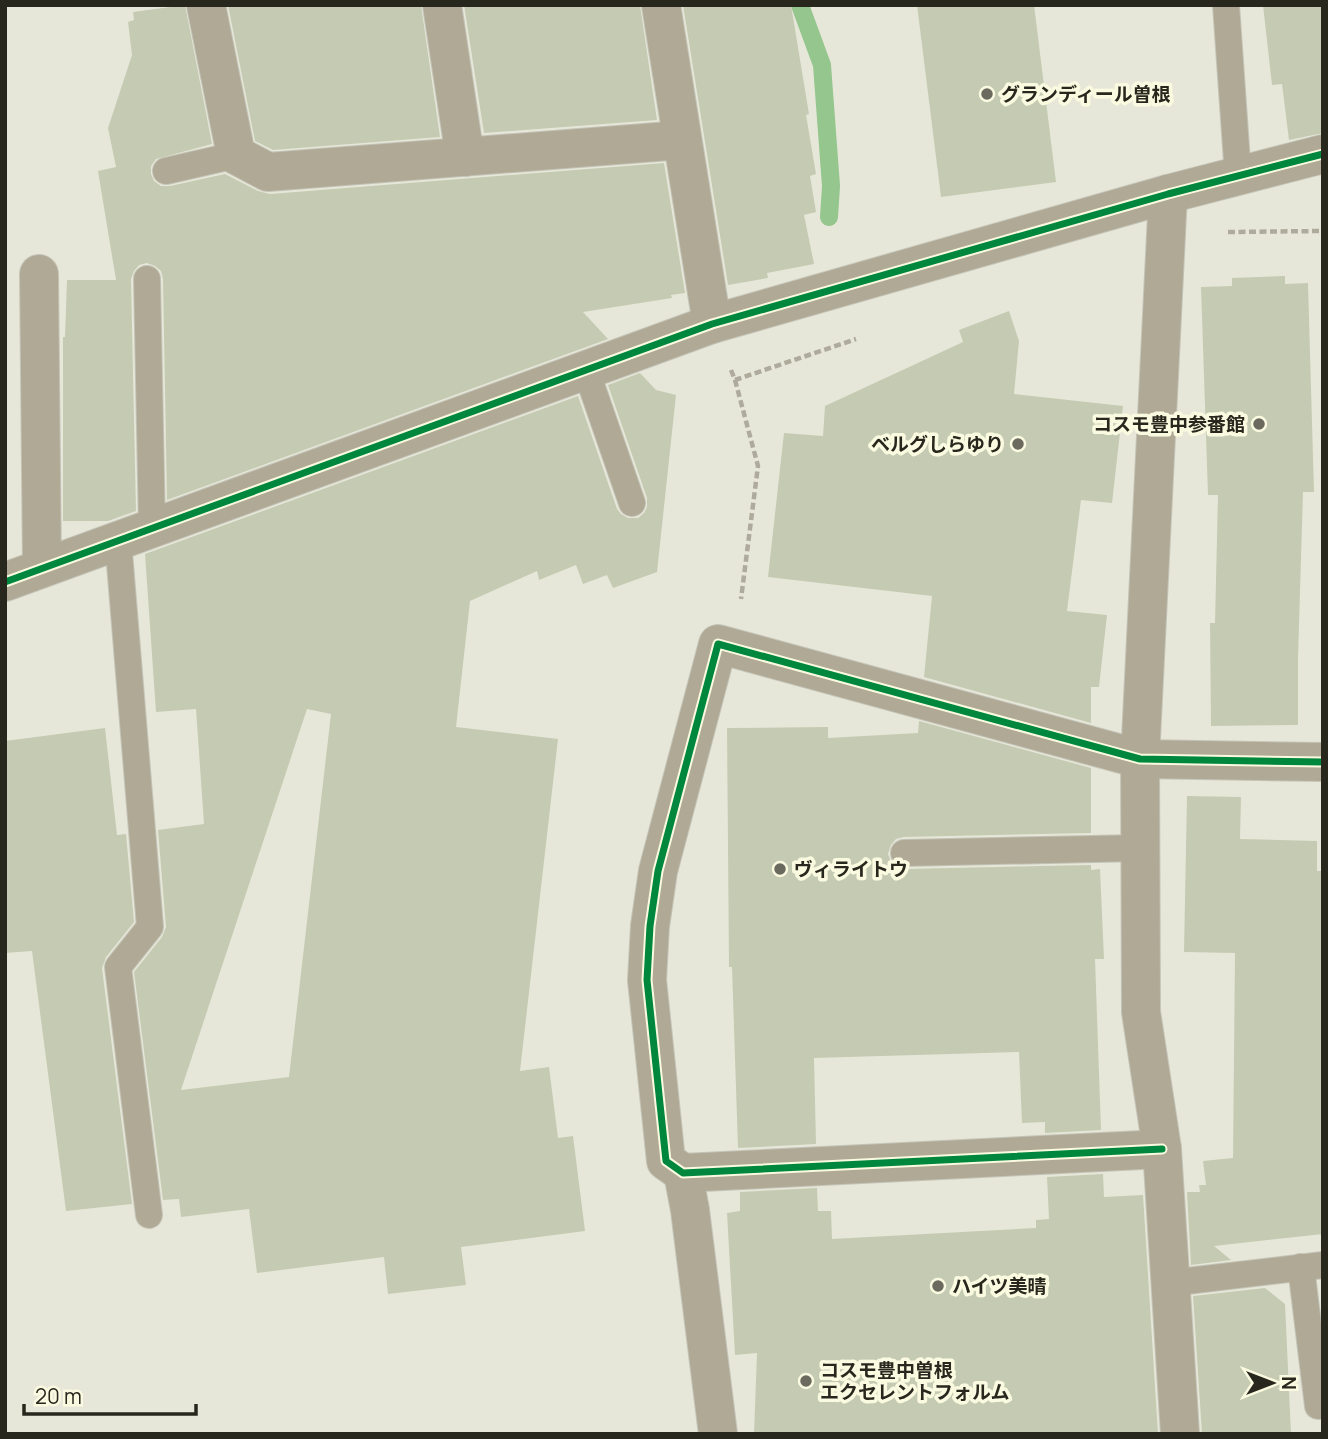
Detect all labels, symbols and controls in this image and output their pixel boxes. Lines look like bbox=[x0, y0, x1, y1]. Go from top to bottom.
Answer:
place label: グランディール曽根 bbox=[1001, 81, 1171, 107]
marker: グランディール曽根 bbox=[979, 86, 995, 102]
place label: コスモ豊中参番館 bbox=[1093, 411, 1245, 437]
marker: コスモ豊中参番館 bbox=[1251, 416, 1267, 432]
place label: ベルグしらゆり bbox=[871, 431, 1004, 457]
marker: ベルグしらゆり bbox=[1010, 436, 1026, 452]
place label: ヴィライトウ bbox=[794, 856, 908, 882]
marker: ヴィライトウ bbox=[772, 861, 788, 877]
place label: ハイツ美晴 bbox=[952, 1273, 1047, 1299]
marker: ハイツ美晴 bbox=[930, 1278, 946, 1294]
north arrow bbox=[1237, 1348, 1307, 1418]
place label: コスモ豊中曽根 エクセレントフォルム bbox=[820, 1357, 1010, 1405]
scale bar bbox=[24, 1372, 196, 1416]
marker: コスモ豊中曽根 エクセレントフォルム bbox=[798, 1373, 814, 1389]
text: N bbox=[1276, 1376, 1302, 1390]
text: 20 m bbox=[35, 1382, 82, 1410]

